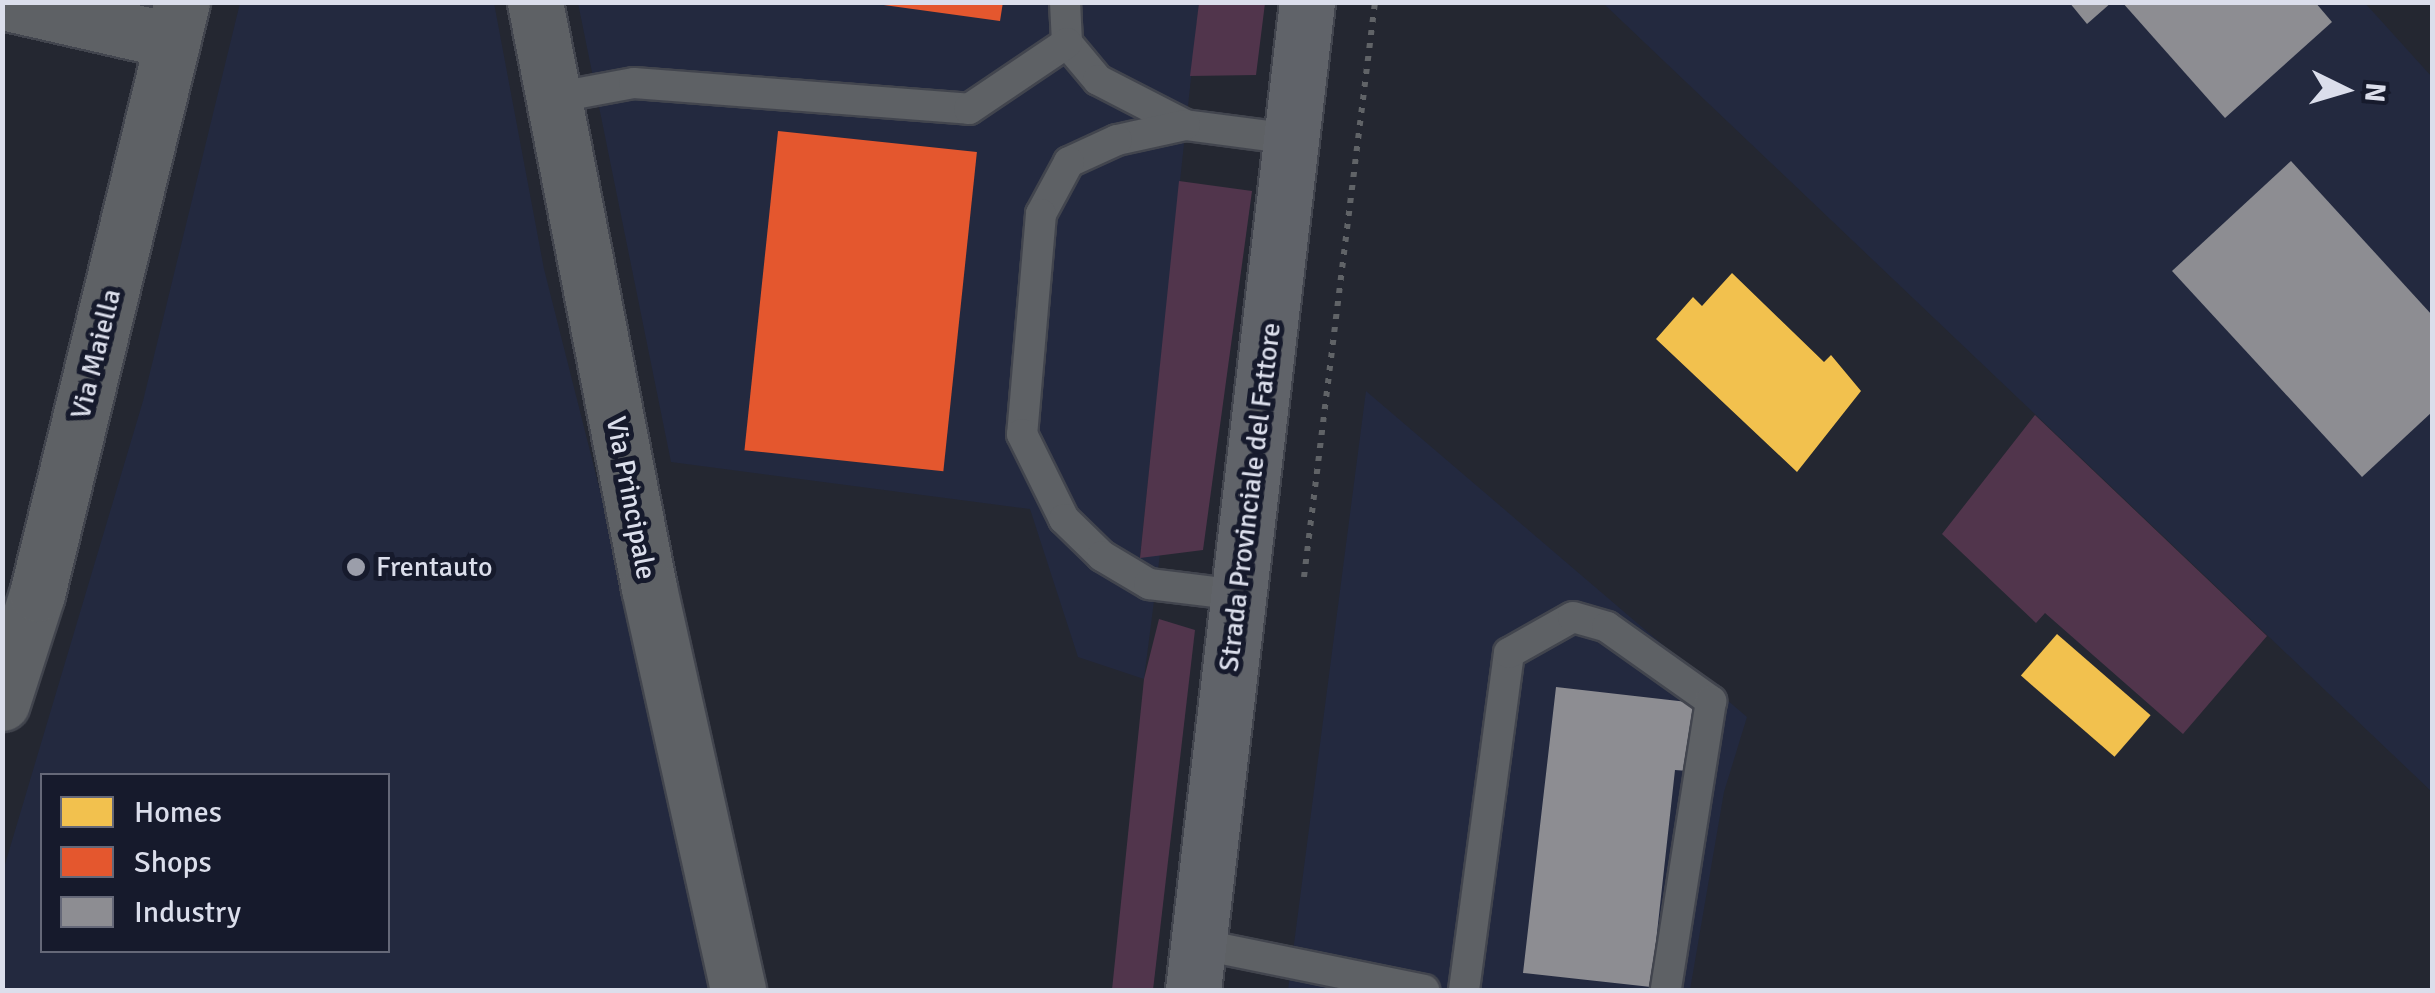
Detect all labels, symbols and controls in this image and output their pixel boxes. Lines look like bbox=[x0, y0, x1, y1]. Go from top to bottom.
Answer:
north arrow bbox=[2295, 40, 2395, 140]
text: N bbox=[2357, 81, 2393, 104]
street label: Via Maiella bbox=[64, 285, 128, 423]
street label: Strada Provinciale del Fattore bbox=[1212, 321, 1288, 673]
street label: Via Principale bbox=[599, 414, 663, 582]
place label: Frentauto bbox=[376, 550, 492, 584]
marker: Frentauto bbox=[345, 556, 367, 578]
legend bbox=[40, 773, 390, 953]
text: Homes bbox=[134, 794, 222, 831]
text: Shops bbox=[134, 844, 212, 881]
text: Industry bbox=[134, 894, 241, 931]

